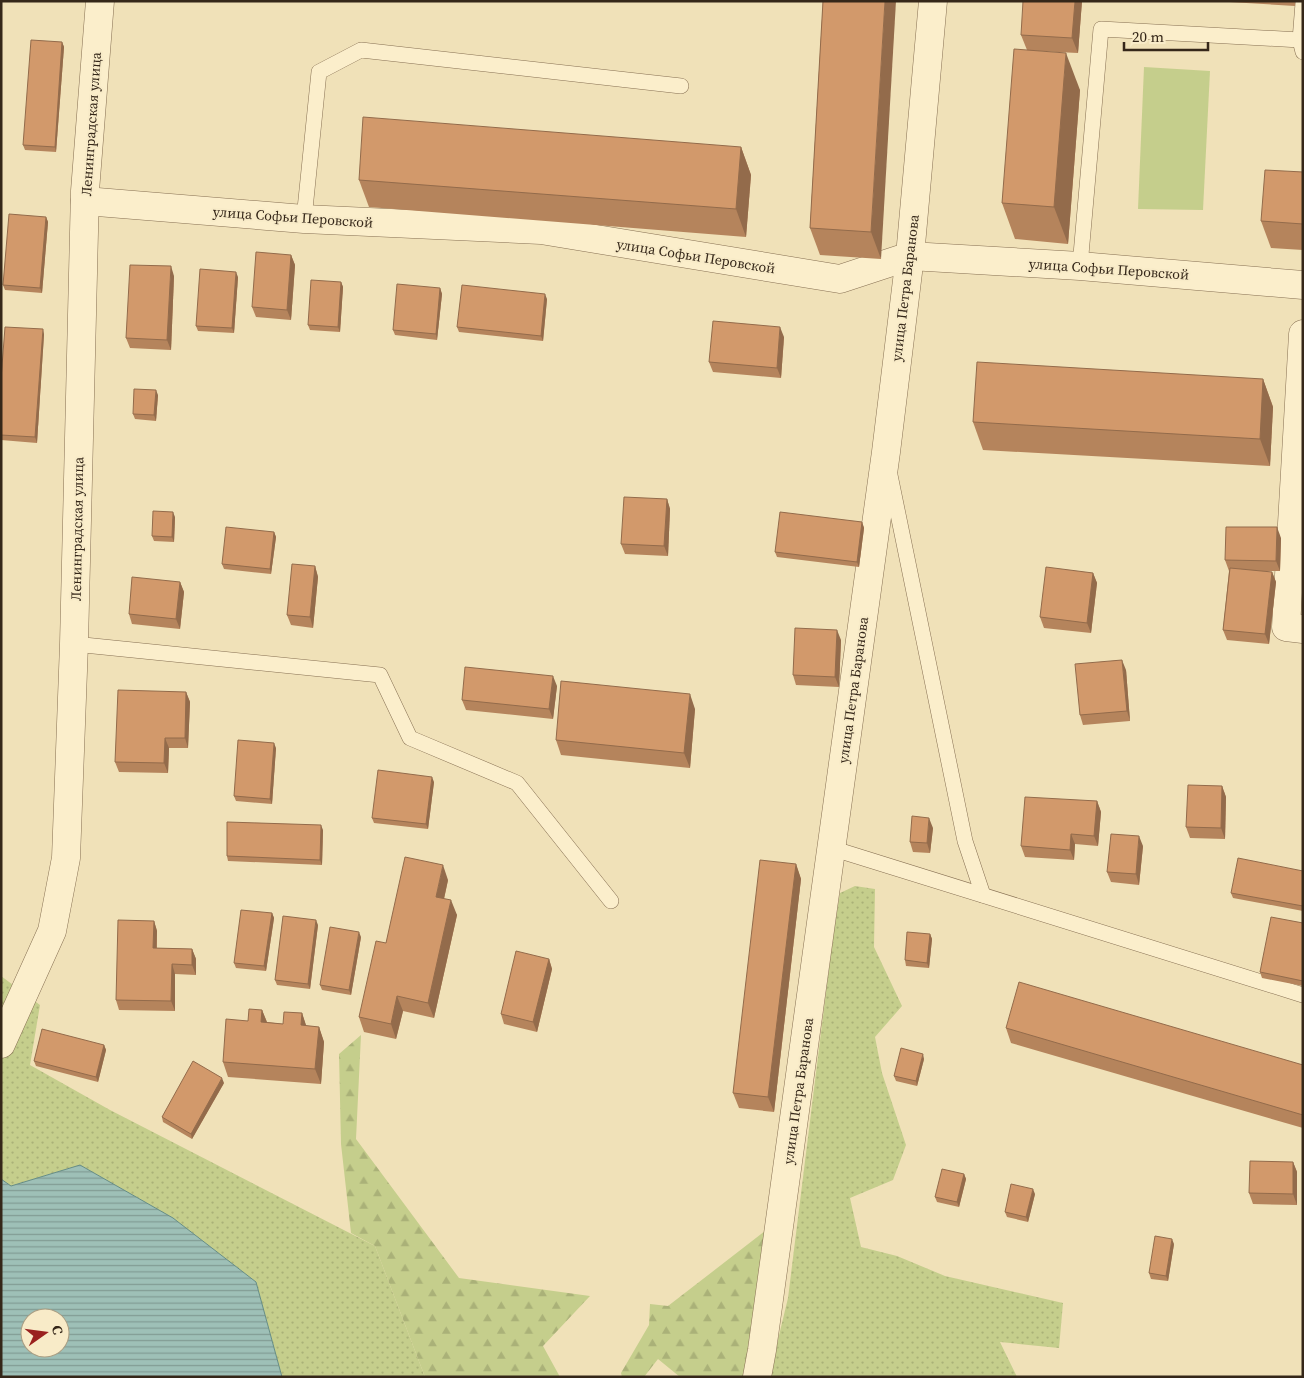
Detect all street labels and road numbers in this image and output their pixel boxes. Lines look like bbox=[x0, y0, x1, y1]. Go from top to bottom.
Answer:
street label: Ленинградская улица bbox=[76, 50, 106, 197]
street label: улица Софьи Перовской bbox=[212, 201, 374, 233]
street label: улица Петра Баранова bbox=[886, 213, 924, 363]
street label: улица Софьи Перовской bbox=[615, 234, 777, 278]
street label: улица Софьи Перовской bbox=[1028, 253, 1190, 285]
street label: Ленинградская улица bbox=[66, 456, 88, 601]
street label: улица Петра Баранова bbox=[833, 615, 873, 765]
street label: улица Петра Баранова bbox=[778, 1016, 818, 1166]

